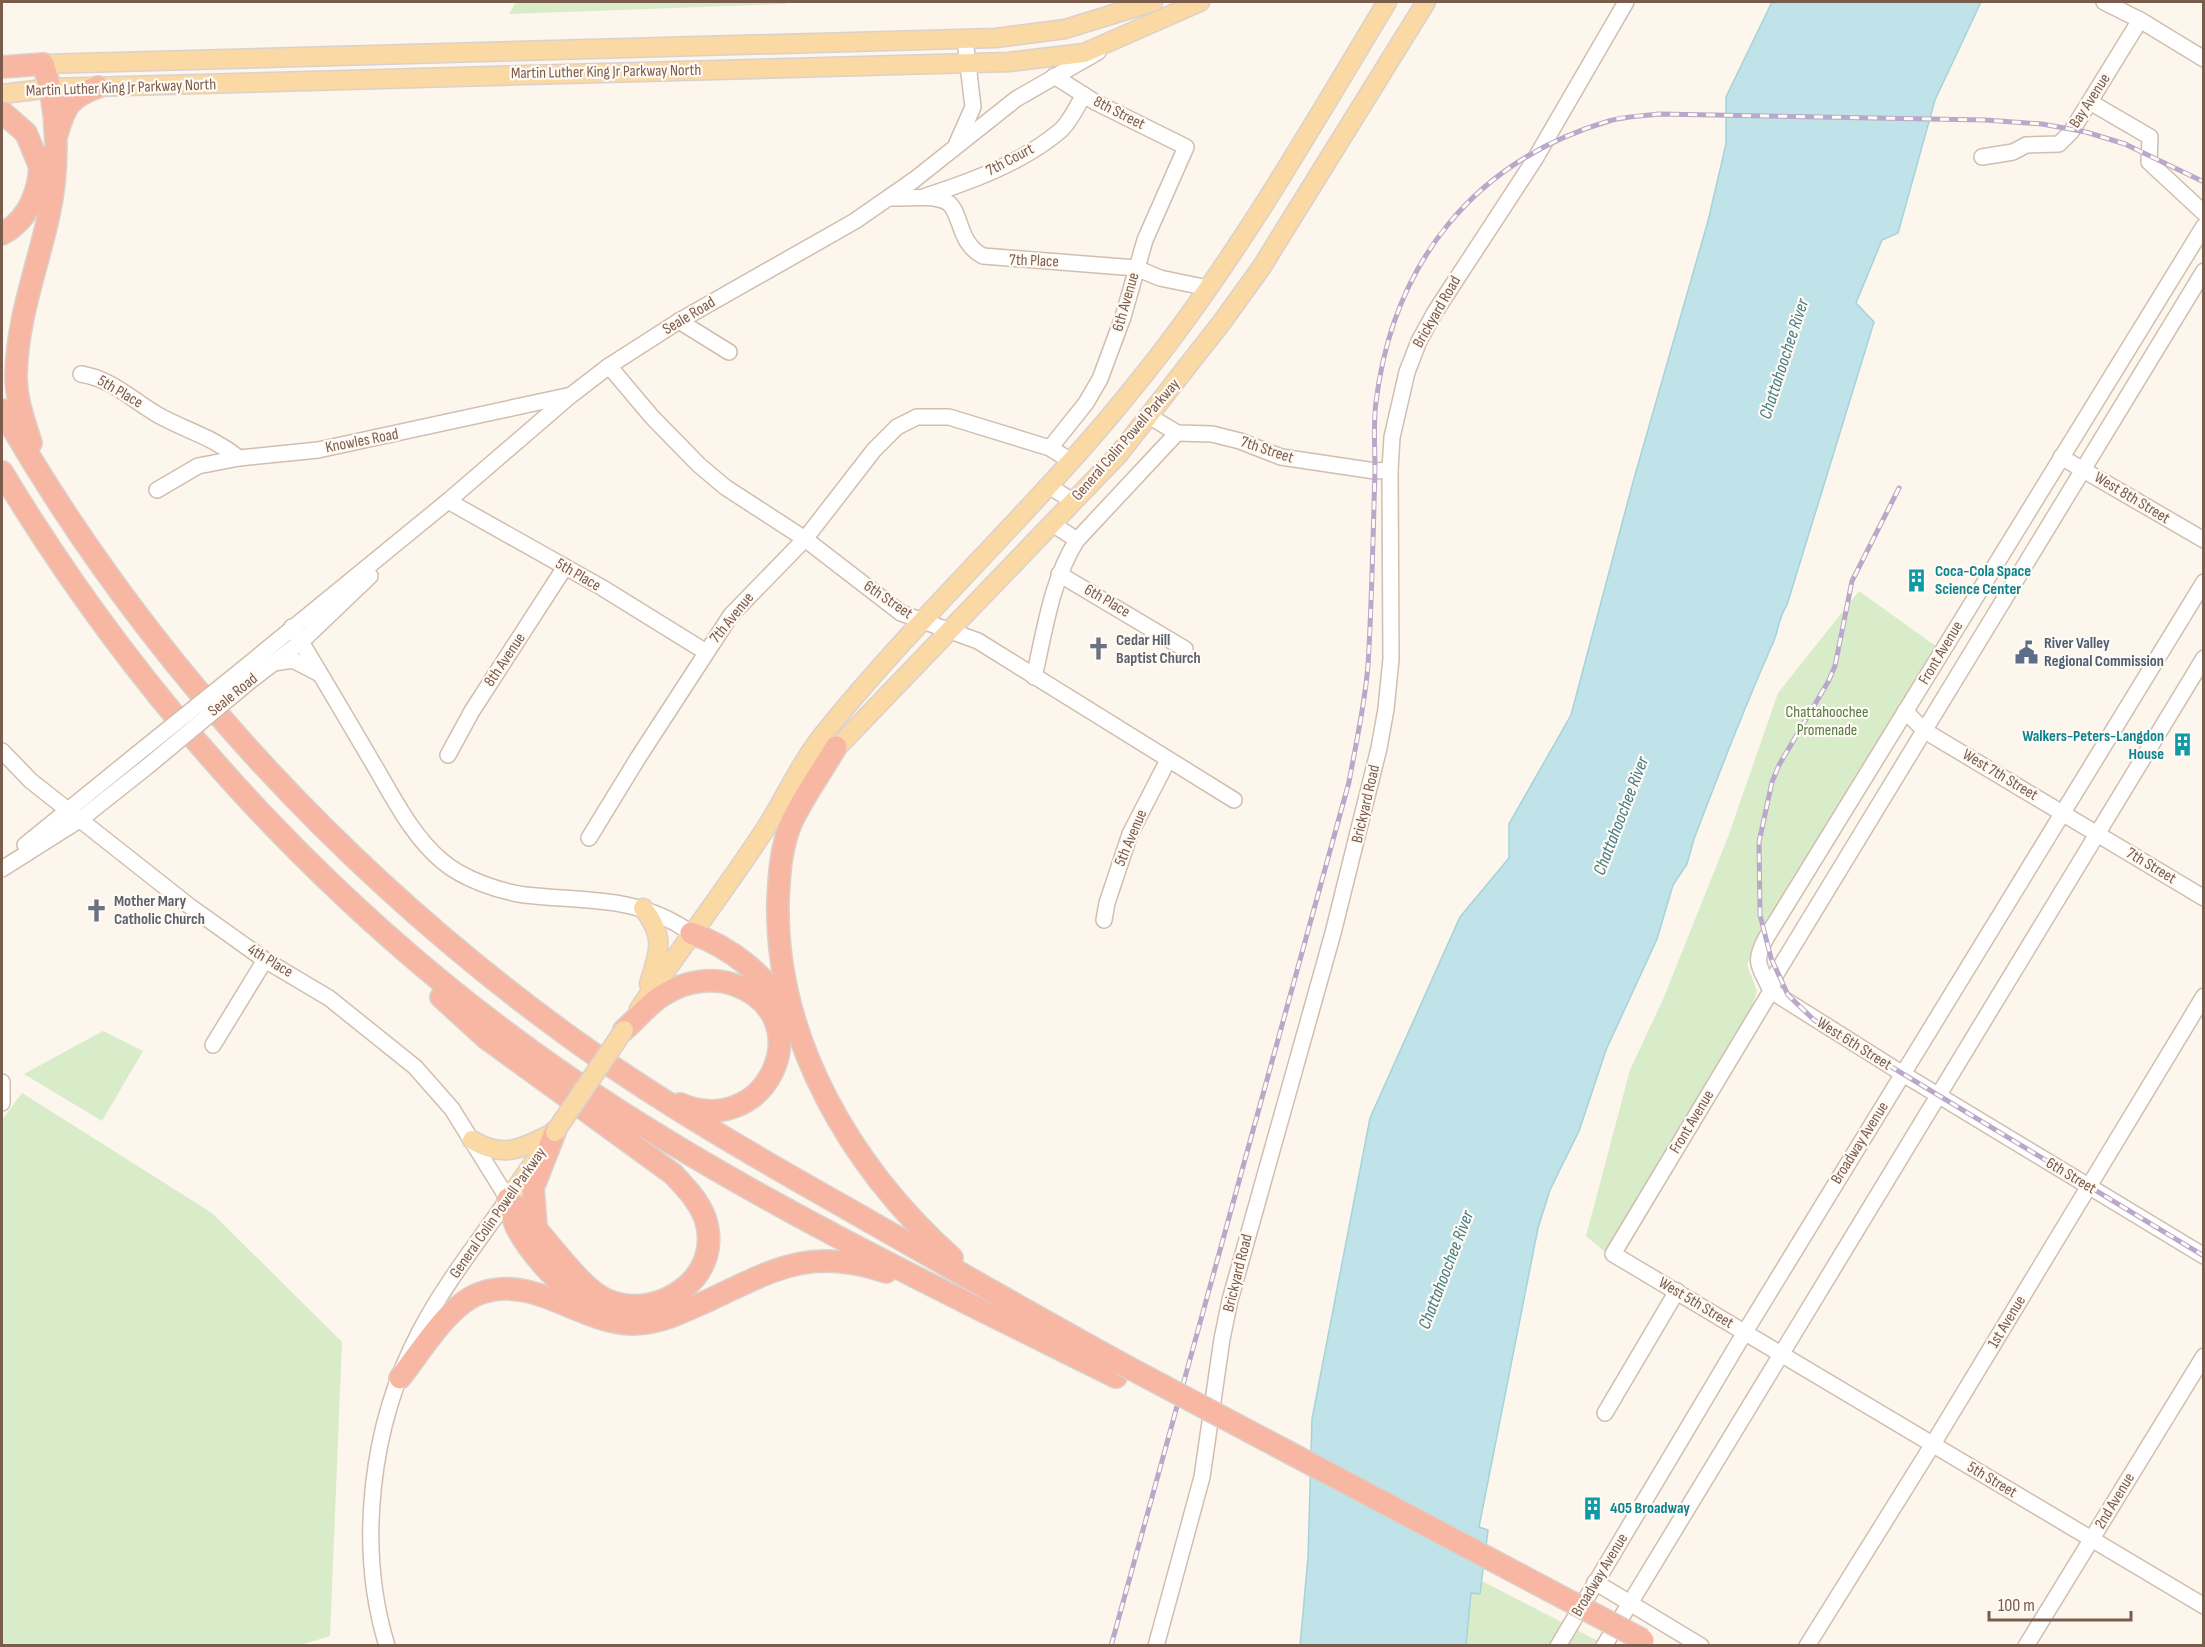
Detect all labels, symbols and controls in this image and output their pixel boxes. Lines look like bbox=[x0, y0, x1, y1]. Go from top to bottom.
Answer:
street label: Martin Luther King Jr Parkway North bbox=[511, 61, 701, 83]
street label: Bay Avenue bbox=[2065, 70, 2115, 132]
street label: Martin Luther King Jr Parkway North bbox=[26, 75, 216, 101]
street label: 8th Street bbox=[1090, 92, 1148, 134]
street label: 7th Court bbox=[983, 139, 1037, 180]
street label: 7th Place bbox=[1009, 251, 1059, 271]
street label: 6th Avenue bbox=[1109, 270, 1143, 334]
street label: Brickyard Road bbox=[1409, 273, 1465, 351]
street label: Seale Road bbox=[659, 293, 719, 339]
water label: Chattahoochee River bbox=[1755, 295, 1814, 422]
street label: 5th Place bbox=[94, 371, 146, 413]
street label: General Colin Powell Parkway bbox=[1068, 375, 1184, 505]
street label: Knowles Road bbox=[324, 425, 400, 457]
street label: 7th Street bbox=[1238, 433, 1296, 468]
street label: West 8th Street bbox=[2091, 468, 2173, 528]
street label: 5th Place bbox=[552, 554, 604, 596]
place label: Coca-Cola Space Science Center bbox=[1935, 562, 2031, 599]
building icon: Coca-Cola Space Science Center bbox=[1904, 567, 1930, 593]
street label: 6th Street bbox=[860, 577, 916, 623]
street label: 6th Place bbox=[1081, 580, 1133, 622]
street label: 7th Avenue bbox=[706, 589, 758, 647]
street label: Front Avenue bbox=[1915, 618, 1967, 688]
street label: 8th Avenue bbox=[480, 630, 530, 690]
place label: Cedar Hill Baptist Church bbox=[1116, 631, 1201, 668]
place label: River Valley Regional Commission bbox=[2044, 634, 2164, 671]
church icon: Cedar Hill Baptist Church bbox=[1085, 636, 1111, 662]
public building icon: River Valley Regional Commission bbox=[2013, 639, 2039, 665]
street label: Seale Road bbox=[204, 669, 262, 721]
park label: Chattahoochee Promenade bbox=[1786, 703, 1868, 740]
place label: Walkers-Peters-Langdon House bbox=[2022, 727, 2164, 764]
building icon: Walkers-Peters-Langdon House bbox=[2169, 732, 2195, 758]
street label: West 7th Street bbox=[1959, 745, 2041, 805]
water label: Chattahoochee River bbox=[1589, 753, 1654, 878]
street label: Brickyard Road bbox=[1348, 763, 1384, 845]
street label: 5th Avenue bbox=[1111, 807, 1151, 869]
street label: 7th Street bbox=[2123, 844, 2179, 888]
place label: Mother Mary Catholic Church bbox=[114, 892, 205, 929]
church icon: Mother Mary Catholic Church bbox=[83, 897, 109, 923]
street label: 4th Place bbox=[244, 940, 296, 982]
street label: West 6th Street bbox=[1813, 1013, 1895, 1075]
street label: Front Avenue bbox=[1666, 1087, 1718, 1157]
street label: Broadway Avenue bbox=[1827, 1098, 1893, 1188]
street label: General Colin Powell Parkway bbox=[446, 1144, 550, 1282]
street label: 6th Street bbox=[2043, 1154, 2100, 1198]
water label: Chattahoochee River bbox=[1414, 1207, 1479, 1332]
street label: Brickyard Road bbox=[1219, 1232, 1257, 1314]
street label: West 5th Street bbox=[1655, 1273, 1737, 1333]
street label: 1st Avenue bbox=[1984, 1292, 2030, 1352]
street label: 5th Street bbox=[1964, 1458, 2020, 1502]
street label: 2nd Avenue bbox=[2091, 1470, 2139, 1532]
building icon: 405 Broadway bbox=[1579, 1495, 1605, 1521]
place label: 405 Broadway bbox=[1610, 1499, 1690, 1518]
street label: Broadway Avenue bbox=[1568, 1530, 1632, 1620]
scale bar bbox=[1989, 1584, 2132, 1622]
text: 100 m bbox=[1998, 1595, 2035, 1616]

